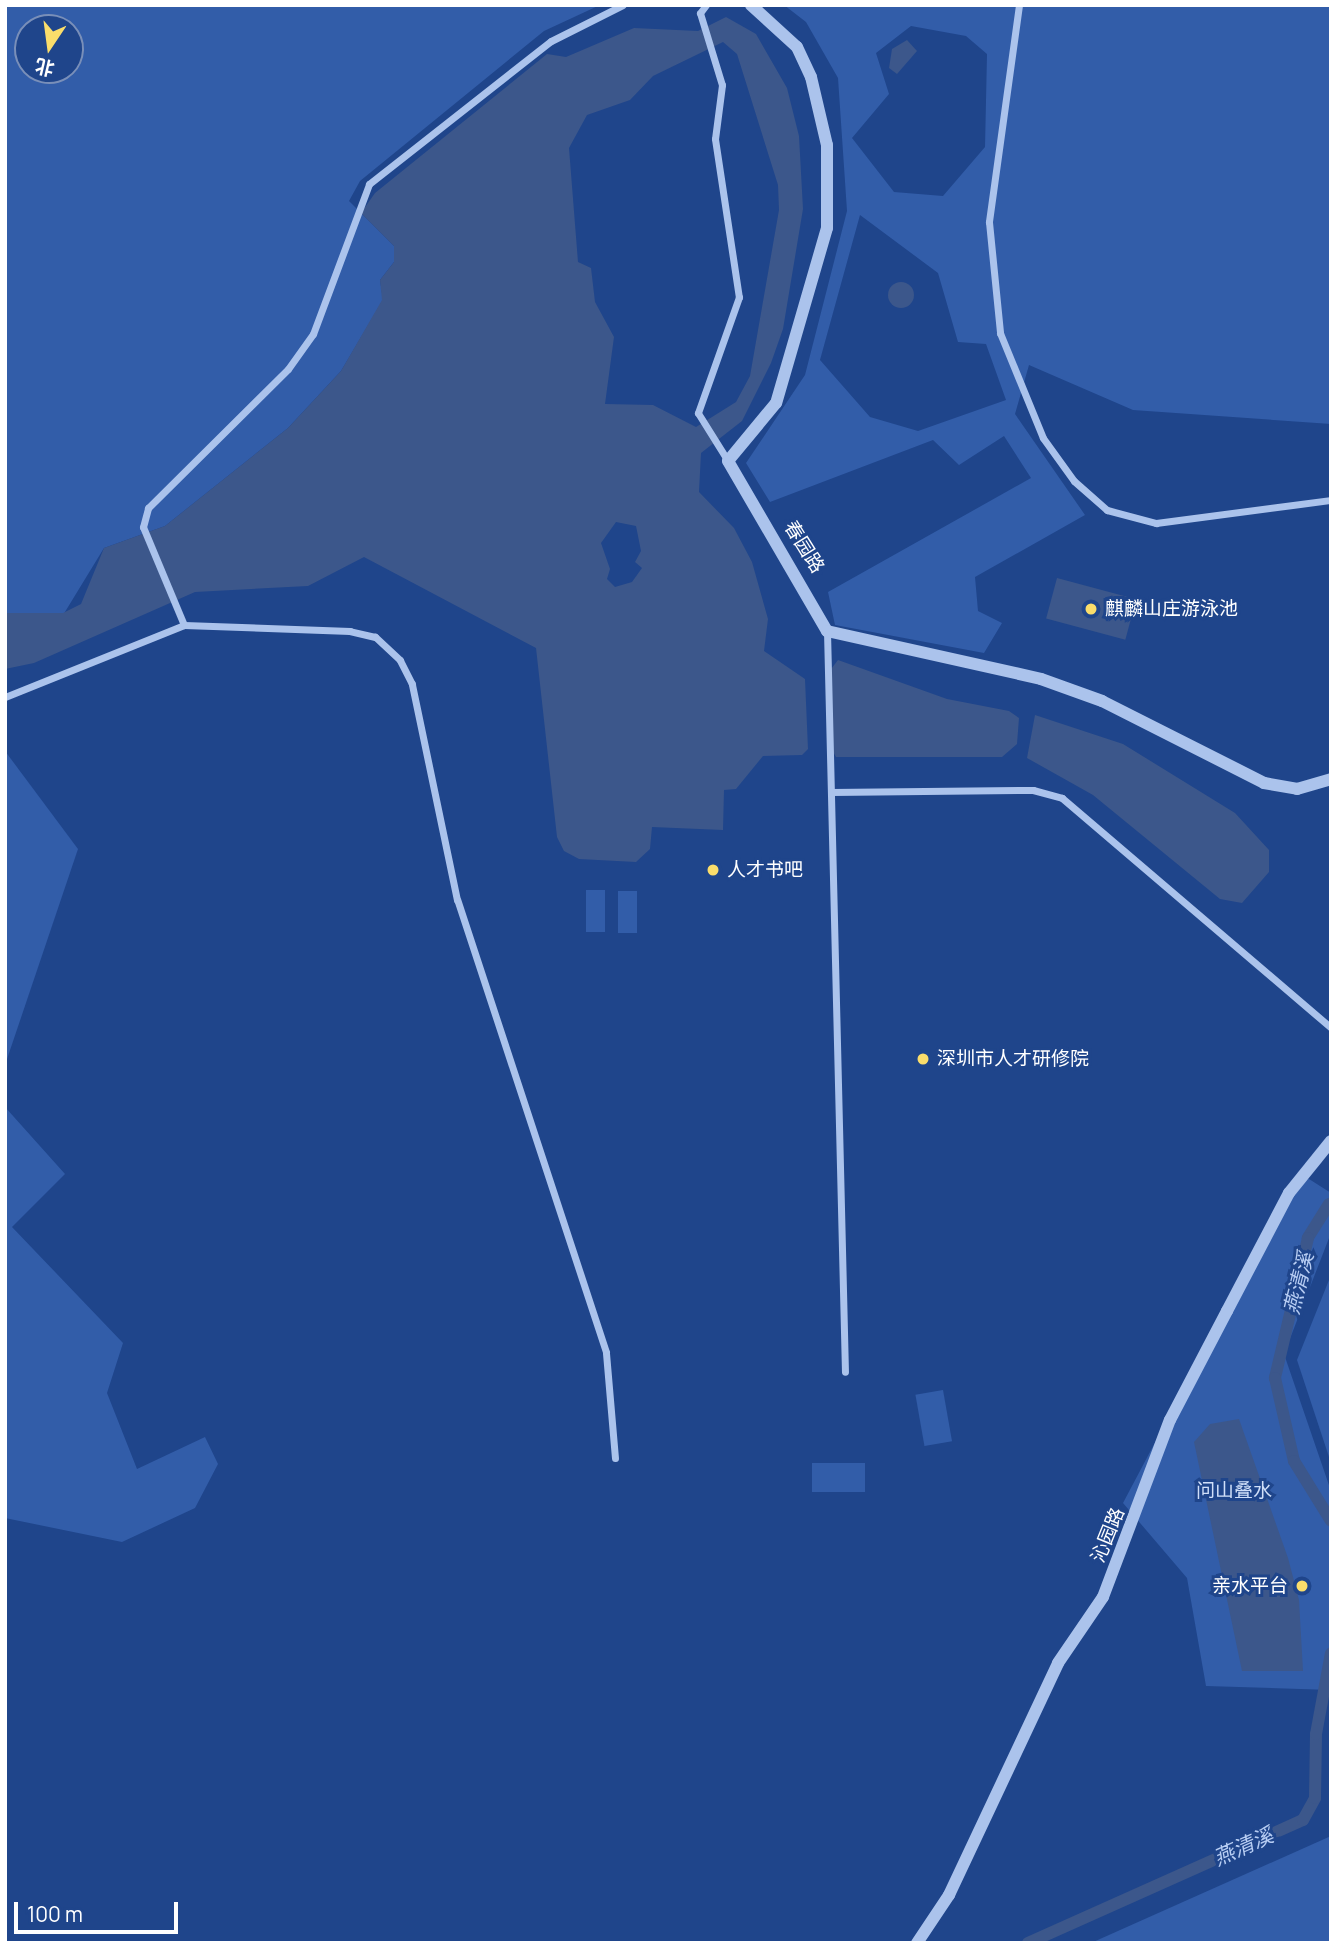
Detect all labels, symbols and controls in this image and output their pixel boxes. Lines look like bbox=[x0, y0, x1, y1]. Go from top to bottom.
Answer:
north arrow bbox=[14, 14, 84, 84]
text: 北 bbox=[33, 53, 57, 82]
street label: 春园路 bbox=[779, 517, 829, 577]
place label: 麒麟山庄游泳池 bbox=[1105, 598, 1238, 620]
marker: 麒麟山庄游泳池 bbox=[1083, 601, 1099, 617]
place label: 人才书吧 bbox=[727, 859, 803, 881]
marker: 人才书吧 bbox=[705, 862, 721, 878]
place label: 深圳市人才研修院 bbox=[937, 1048, 1089, 1070]
marker: 深圳市人才研修院 bbox=[915, 1051, 931, 1067]
water label: 燕清溪 bbox=[1278, 1249, 1318, 1317]
park label: 问山叠水 bbox=[1196, 1480, 1272, 1502]
street label: 沁园路 bbox=[1087, 1504, 1129, 1566]
place label: 亲水平台 bbox=[1212, 1575, 1288, 1597]
marker: 亲水平台 bbox=[1294, 1578, 1310, 1594]
water label: 燕清溪 bbox=[1209, 1822, 1277, 1870]
scale bar bbox=[18, 1888, 182, 1932]
text: 100 m bbox=[27, 1900, 83, 1928]

